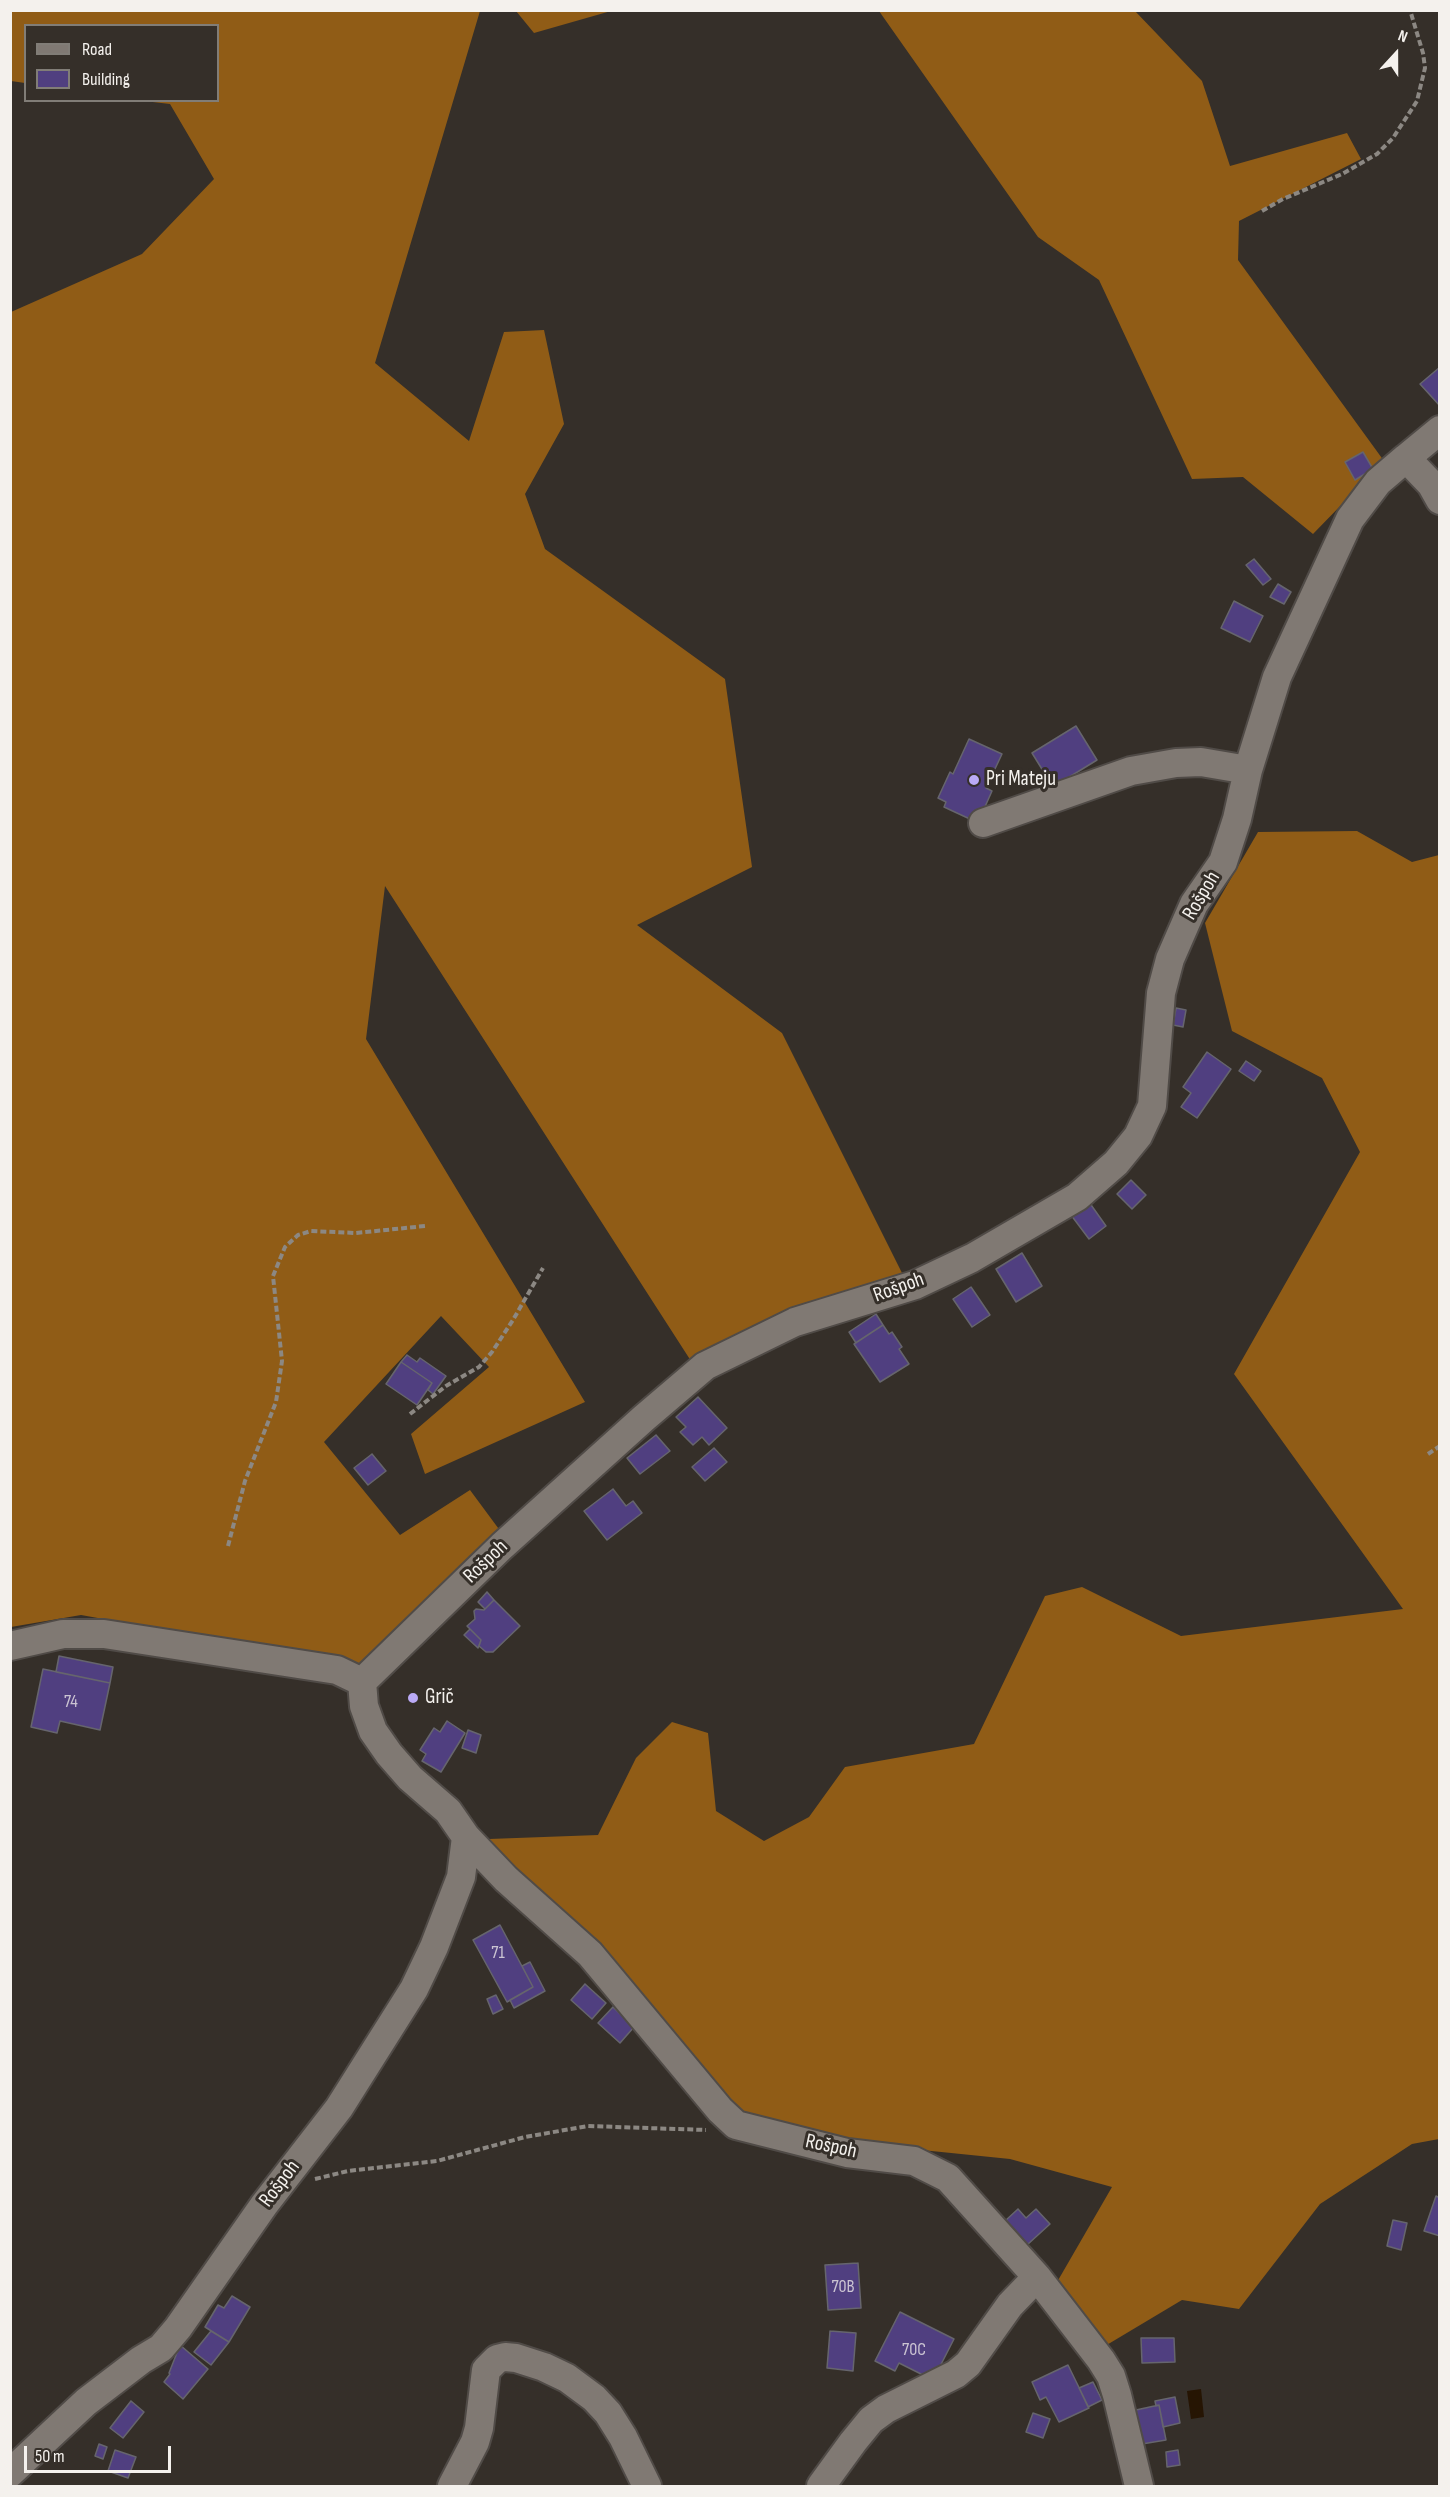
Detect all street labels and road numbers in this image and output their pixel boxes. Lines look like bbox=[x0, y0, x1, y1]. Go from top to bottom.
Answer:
street label: Rošpoh bbox=[1178, 867, 1226, 925]
street label: Rošpoh bbox=[870, 1267, 928, 1309]
street label: Rošpoh bbox=[459, 1535, 513, 1589]
street label: Rošpoh bbox=[803, 2129, 859, 2165]
street label: Rošpoh bbox=[254, 2156, 306, 2212]

